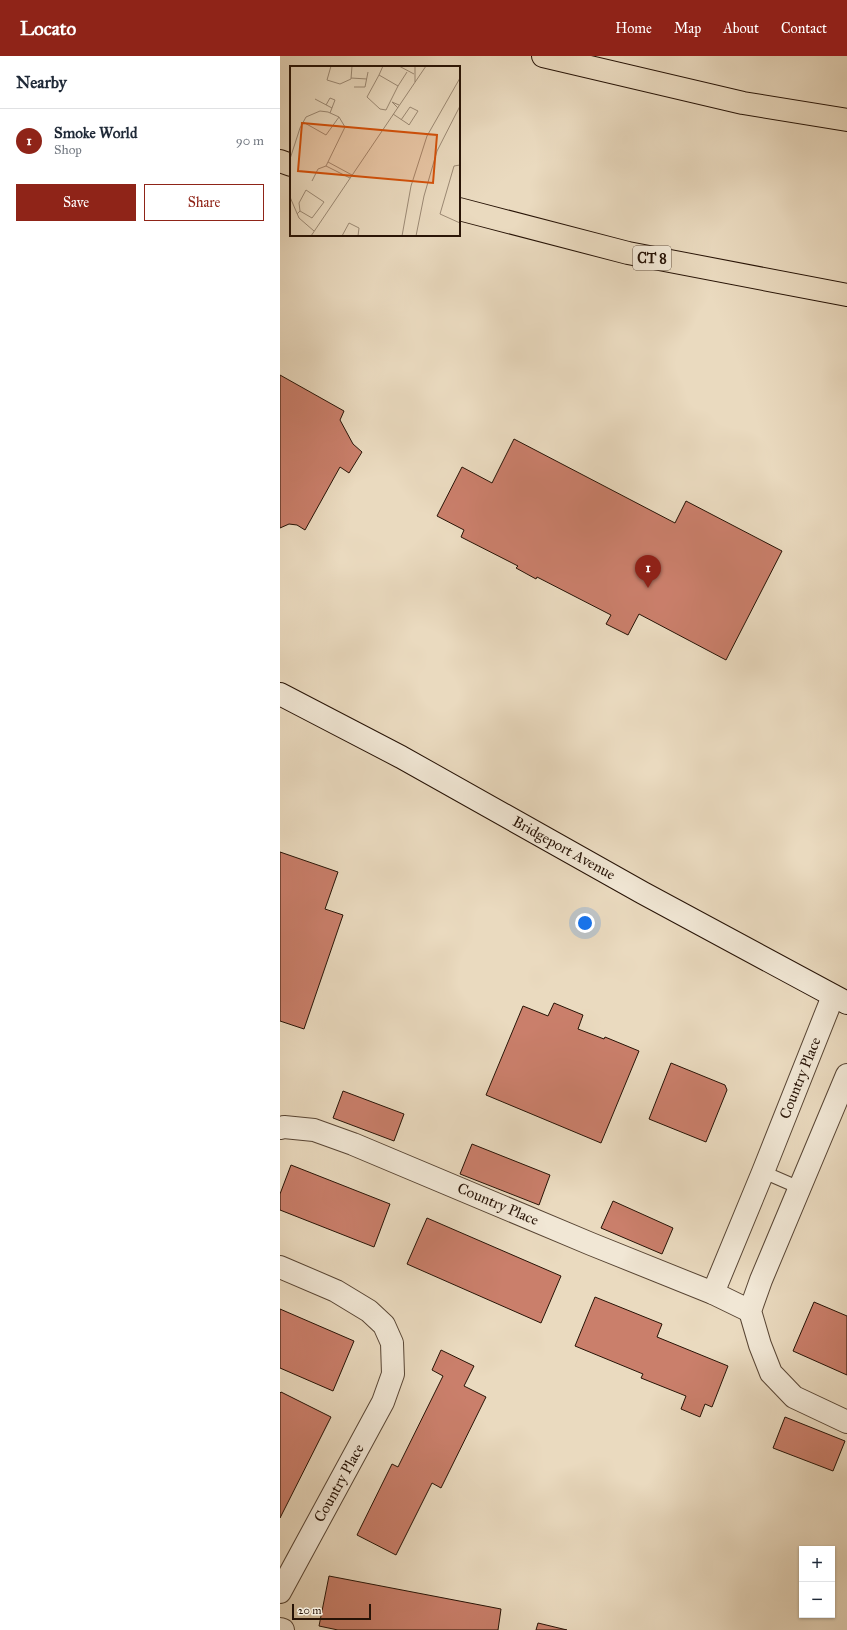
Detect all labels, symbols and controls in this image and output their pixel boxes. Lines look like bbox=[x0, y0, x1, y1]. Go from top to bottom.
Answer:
text: Locato bbox=[20, 17, 76, 40]
text: Home bbox=[615, 20, 652, 37]
text: Map bbox=[674, 20, 701, 37]
text: About bbox=[723, 20, 759, 37]
text: Contact bbox=[781, 20, 827, 37]
inset map bbox=[290, 66, 460, 236]
text: Nearby bbox=[16, 72, 67, 93]
text: Smoke World bbox=[54, 124, 137, 142]
text: 1 bbox=[26, 133, 32, 149]
text: 90 m bbox=[236, 133, 264, 149]
text: Shop bbox=[54, 142, 82, 158]
button: Save bbox=[16, 184, 136, 221]
button: Share bbox=[144, 184, 264, 221]
road number: CT 8 bbox=[633, 246, 671, 270]
pin: 1 bbox=[635, 555, 661, 588]
street label: Bridgeport Avenue bbox=[509, 812, 619, 884]
your location bbox=[575, 913, 595, 933]
street label: Country Place bbox=[775, 1034, 825, 1122]
street label: Country Place bbox=[455, 1179, 541, 1229]
street label: Country Place bbox=[310, 1441, 368, 1525]
map controls bbox=[799, 1546, 835, 1618]
button: + bbox=[799, 1546, 835, 1582]
button: − bbox=[799, 1582, 835, 1618]
scale bar bbox=[292, 1602, 371, 1621]
text: 20 m bbox=[298, 1604, 321, 1617]

